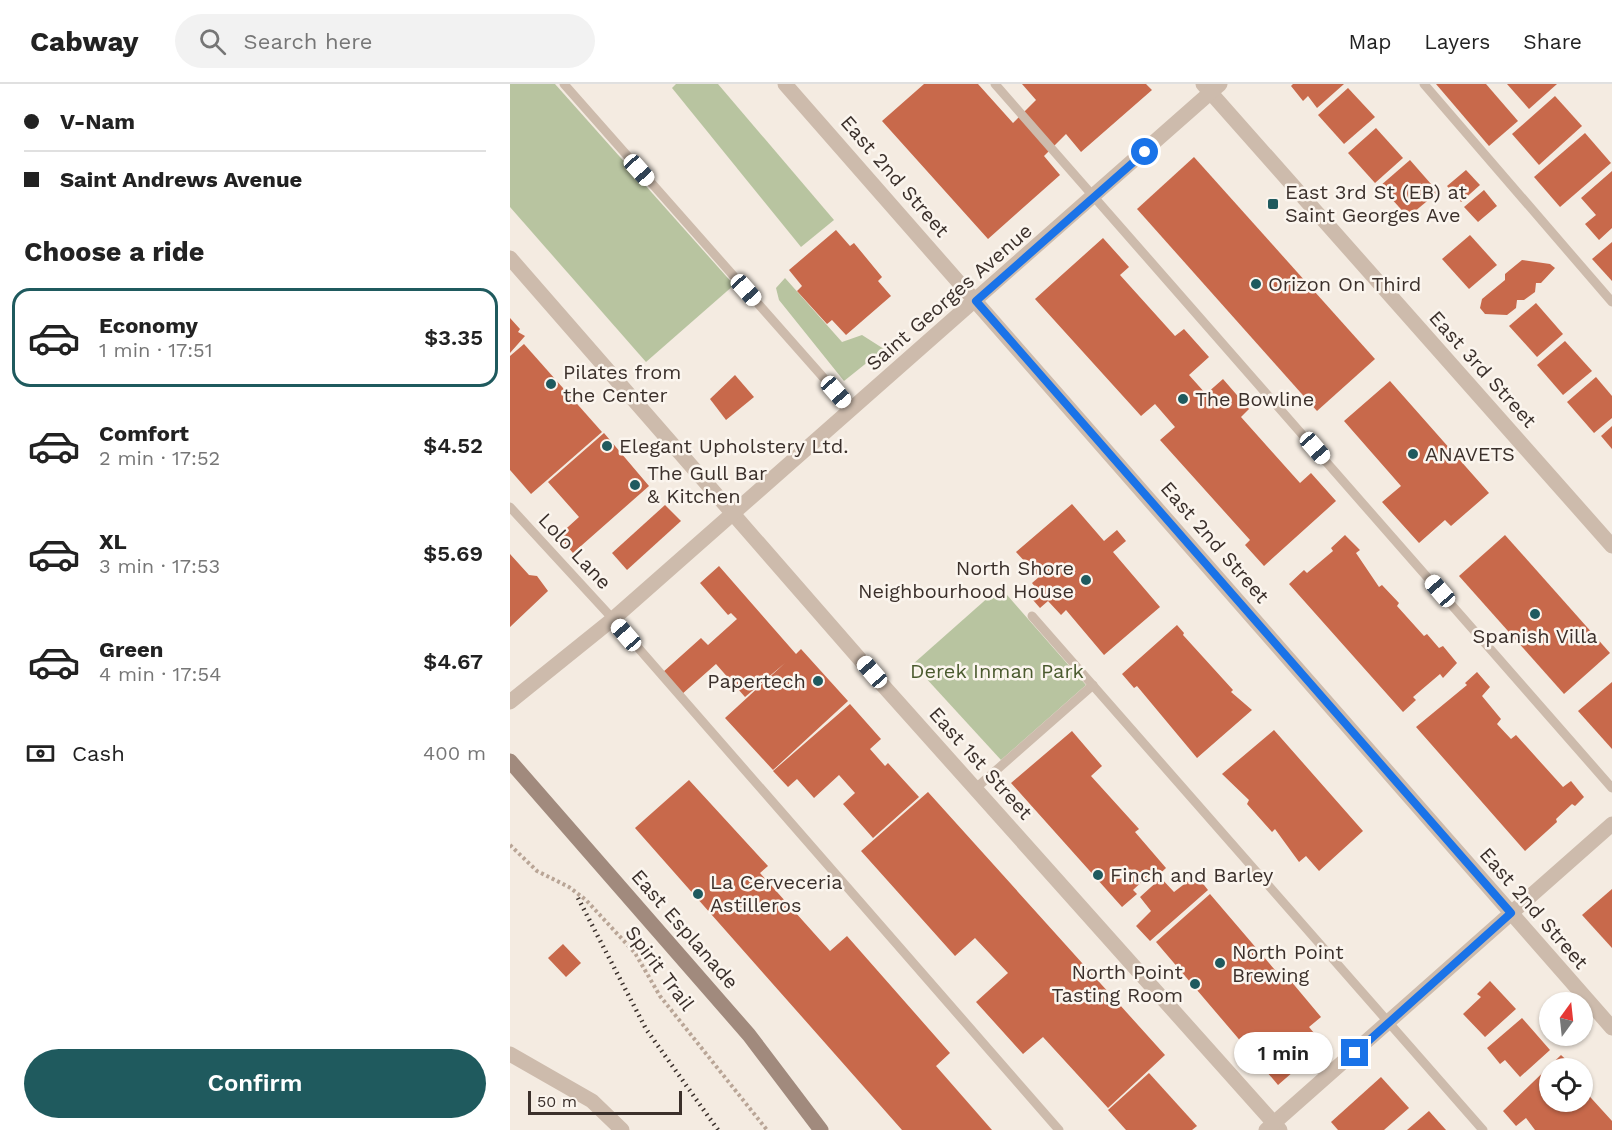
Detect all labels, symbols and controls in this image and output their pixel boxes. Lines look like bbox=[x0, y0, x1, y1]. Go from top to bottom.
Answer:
search box bbox=[175, 14, 595, 68]
text: Cabway bbox=[30, 25, 139, 58]
icon: search bbox=[196, 25, 229, 58]
text: Search here bbox=[244, 29, 373, 54]
text: Map bbox=[1348, 29, 1391, 54]
text: Layers bbox=[1424, 29, 1490, 54]
text: Share bbox=[1523, 29, 1582, 54]
text: V-Nam bbox=[60, 109, 135, 134]
street label: East 2nd Street bbox=[836, 110, 955, 242]
route start bbox=[1131, 138, 1158, 165]
car bbox=[620, 151, 658, 189]
text: Saint Andrews Avenue bbox=[60, 167, 302, 192]
place label: East 3rd St (EB) at Saint Georges Ave bbox=[1285, 180, 1467, 227]
marker: East 3rd St (EB) at Saint Georges Ave bbox=[1266, 197, 1280, 211]
street label: Saint Georges Avenue bbox=[861, 218, 1037, 376]
text: Choose a ride bbox=[24, 236, 204, 268]
car bbox=[727, 271, 765, 309]
place label: Orizon On Third bbox=[1268, 272, 1421, 296]
marker: Orizon On Third bbox=[1249, 277, 1263, 291]
street label: East 3rd Street bbox=[1424, 306, 1542, 433]
icon: car bbox=[27, 311, 81, 365]
text: Economy bbox=[99, 313, 198, 338]
text: $3.35 bbox=[424, 325, 483, 350]
text: 1 min · 17:51 bbox=[99, 338, 213, 362]
place label: Pilates from the Center bbox=[563, 360, 681, 407]
car bbox=[817, 373, 855, 411]
marker: Pilates from the Center bbox=[544, 377, 558, 391]
place label: The Bowline bbox=[1195, 387, 1314, 411]
marker: The Bowline bbox=[1176, 392, 1190, 406]
icon: car bbox=[27, 419, 81, 473]
text: Comfort bbox=[99, 421, 189, 446]
car bbox=[1296, 429, 1334, 467]
text: $4.52 bbox=[423, 433, 483, 458]
place label: Elegant Upholstery Ltd. bbox=[619, 434, 849, 458]
marker: Elegant Upholstery Ltd. bbox=[600, 439, 614, 453]
place label: ANAVETS bbox=[1425, 442, 1515, 466]
text: 2 min · 17:52 bbox=[99, 446, 220, 470]
marker: ANAVETS bbox=[1406, 447, 1420, 461]
place label: The Gull Bar & Kitchen bbox=[647, 461, 767, 508]
street label: East 2nd Street bbox=[1156, 476, 1275, 608]
marker: The Gull Bar & Kitchen bbox=[628, 478, 642, 492]
street label: Lolo Lane bbox=[534, 508, 616, 594]
icon: car bbox=[27, 527, 81, 581]
text: XL bbox=[99, 529, 127, 554]
text: $5.69 bbox=[423, 541, 483, 566]
text: 3 min · 17:53 bbox=[99, 554, 220, 578]
place label: North Shore Neighbourhood House bbox=[858, 556, 1074, 603]
car bbox=[1421, 572, 1459, 610]
marker: North Shore Neighbourhood House bbox=[1079, 573, 1093, 587]
marker: Spanish Villa bbox=[1528, 607, 1542, 621]
car bbox=[607, 616, 645, 654]
place label: Spanish Villa bbox=[1472, 624, 1598, 648]
icon: car bbox=[27, 635, 81, 689]
text: Green bbox=[99, 637, 163, 662]
text: $4.67 bbox=[423, 649, 483, 674]
car bbox=[853, 653, 891, 691]
park label: Derek Inman Park bbox=[910, 659, 1084, 683]
text: 4 min · 17:54 bbox=[99, 662, 221, 686]
place label: Papertech bbox=[707, 669, 806, 693]
marker: Papertech bbox=[811, 674, 825, 688]
street label: East 1st Street bbox=[924, 702, 1038, 825]
icon: cash bbox=[24, 737, 57, 770]
text: Cash bbox=[72, 741, 125, 766]
text: 400 m bbox=[423, 741, 486, 765]
street label: East 2nd Street bbox=[1475, 842, 1594, 974]
place label: Finch and Barley bbox=[1110, 863, 1274, 887]
street label: East Esplanade bbox=[626, 864, 744, 994]
marker: Finch and Barley bbox=[1091, 868, 1105, 882]
place label: La Cerveceria Astilleros bbox=[710, 870, 843, 917]
marker: La Cerveceria Astilleros bbox=[691, 887, 705, 901]
street label: Spirit Trail bbox=[620, 921, 700, 1015]
place label: North Point Brewing bbox=[1232, 940, 1344, 987]
marker: North Point Brewing bbox=[1213, 956, 1227, 970]
place label: North Point Tasting Room bbox=[1052, 960, 1184, 1007]
marker: North Point Tasting Room bbox=[1188, 977, 1202, 991]
north arrow bbox=[1539, 992, 1593, 1046]
map controls bbox=[1539, 992, 1593, 1112]
callout: 1 min bbox=[1235, 1032, 1334, 1074]
route end bbox=[1341, 1039, 1368, 1066]
text: 1 min bbox=[1258, 1041, 1309, 1065]
button: Confirm bbox=[24, 1049, 486, 1118]
button: locate bbox=[1539, 1058, 1593, 1112]
scale bar bbox=[528, 1088, 682, 1116]
text: 50 m bbox=[537, 1092, 577, 1111]

